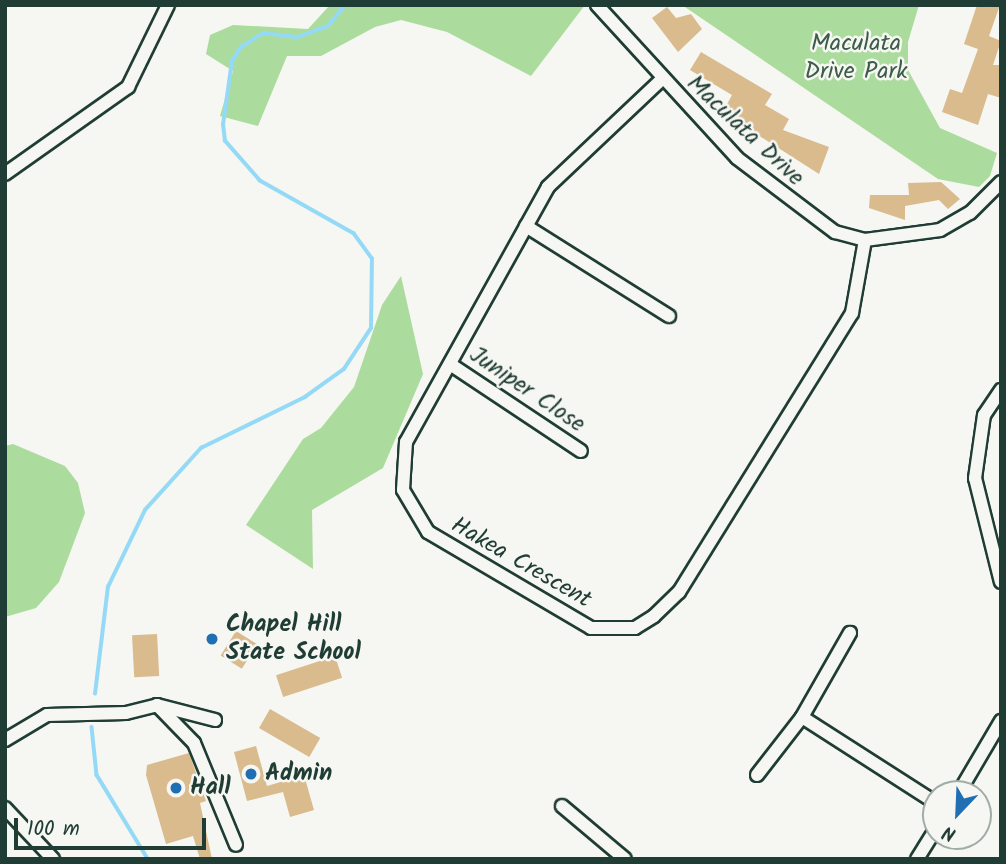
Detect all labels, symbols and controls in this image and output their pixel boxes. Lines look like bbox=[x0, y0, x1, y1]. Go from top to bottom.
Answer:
park label: Maculata Drive Park bbox=[804, 30, 908, 86]
street label: Maculata Drive bbox=[680, 69, 810, 193]
street label: Juniper Close bbox=[464, 341, 590, 439]
street label: Hakea Crescent bbox=[446, 511, 596, 615]
place label: Chapel Hill State School bbox=[226, 611, 361, 667]
marker: Chapel Hill State School bbox=[204, 631, 220, 647]
place label: Admin bbox=[265, 760, 332, 788]
marker: Admin bbox=[243, 766, 259, 782]
place label: Hall bbox=[190, 774, 231, 802]
marker: Hall bbox=[168, 780, 184, 796]
north arrow bbox=[922, 780, 992, 850]
scale bar bbox=[18, 804, 210, 848]
text: 100 m bbox=[27, 813, 80, 846]
text: N bbox=[938, 816, 961, 849]

